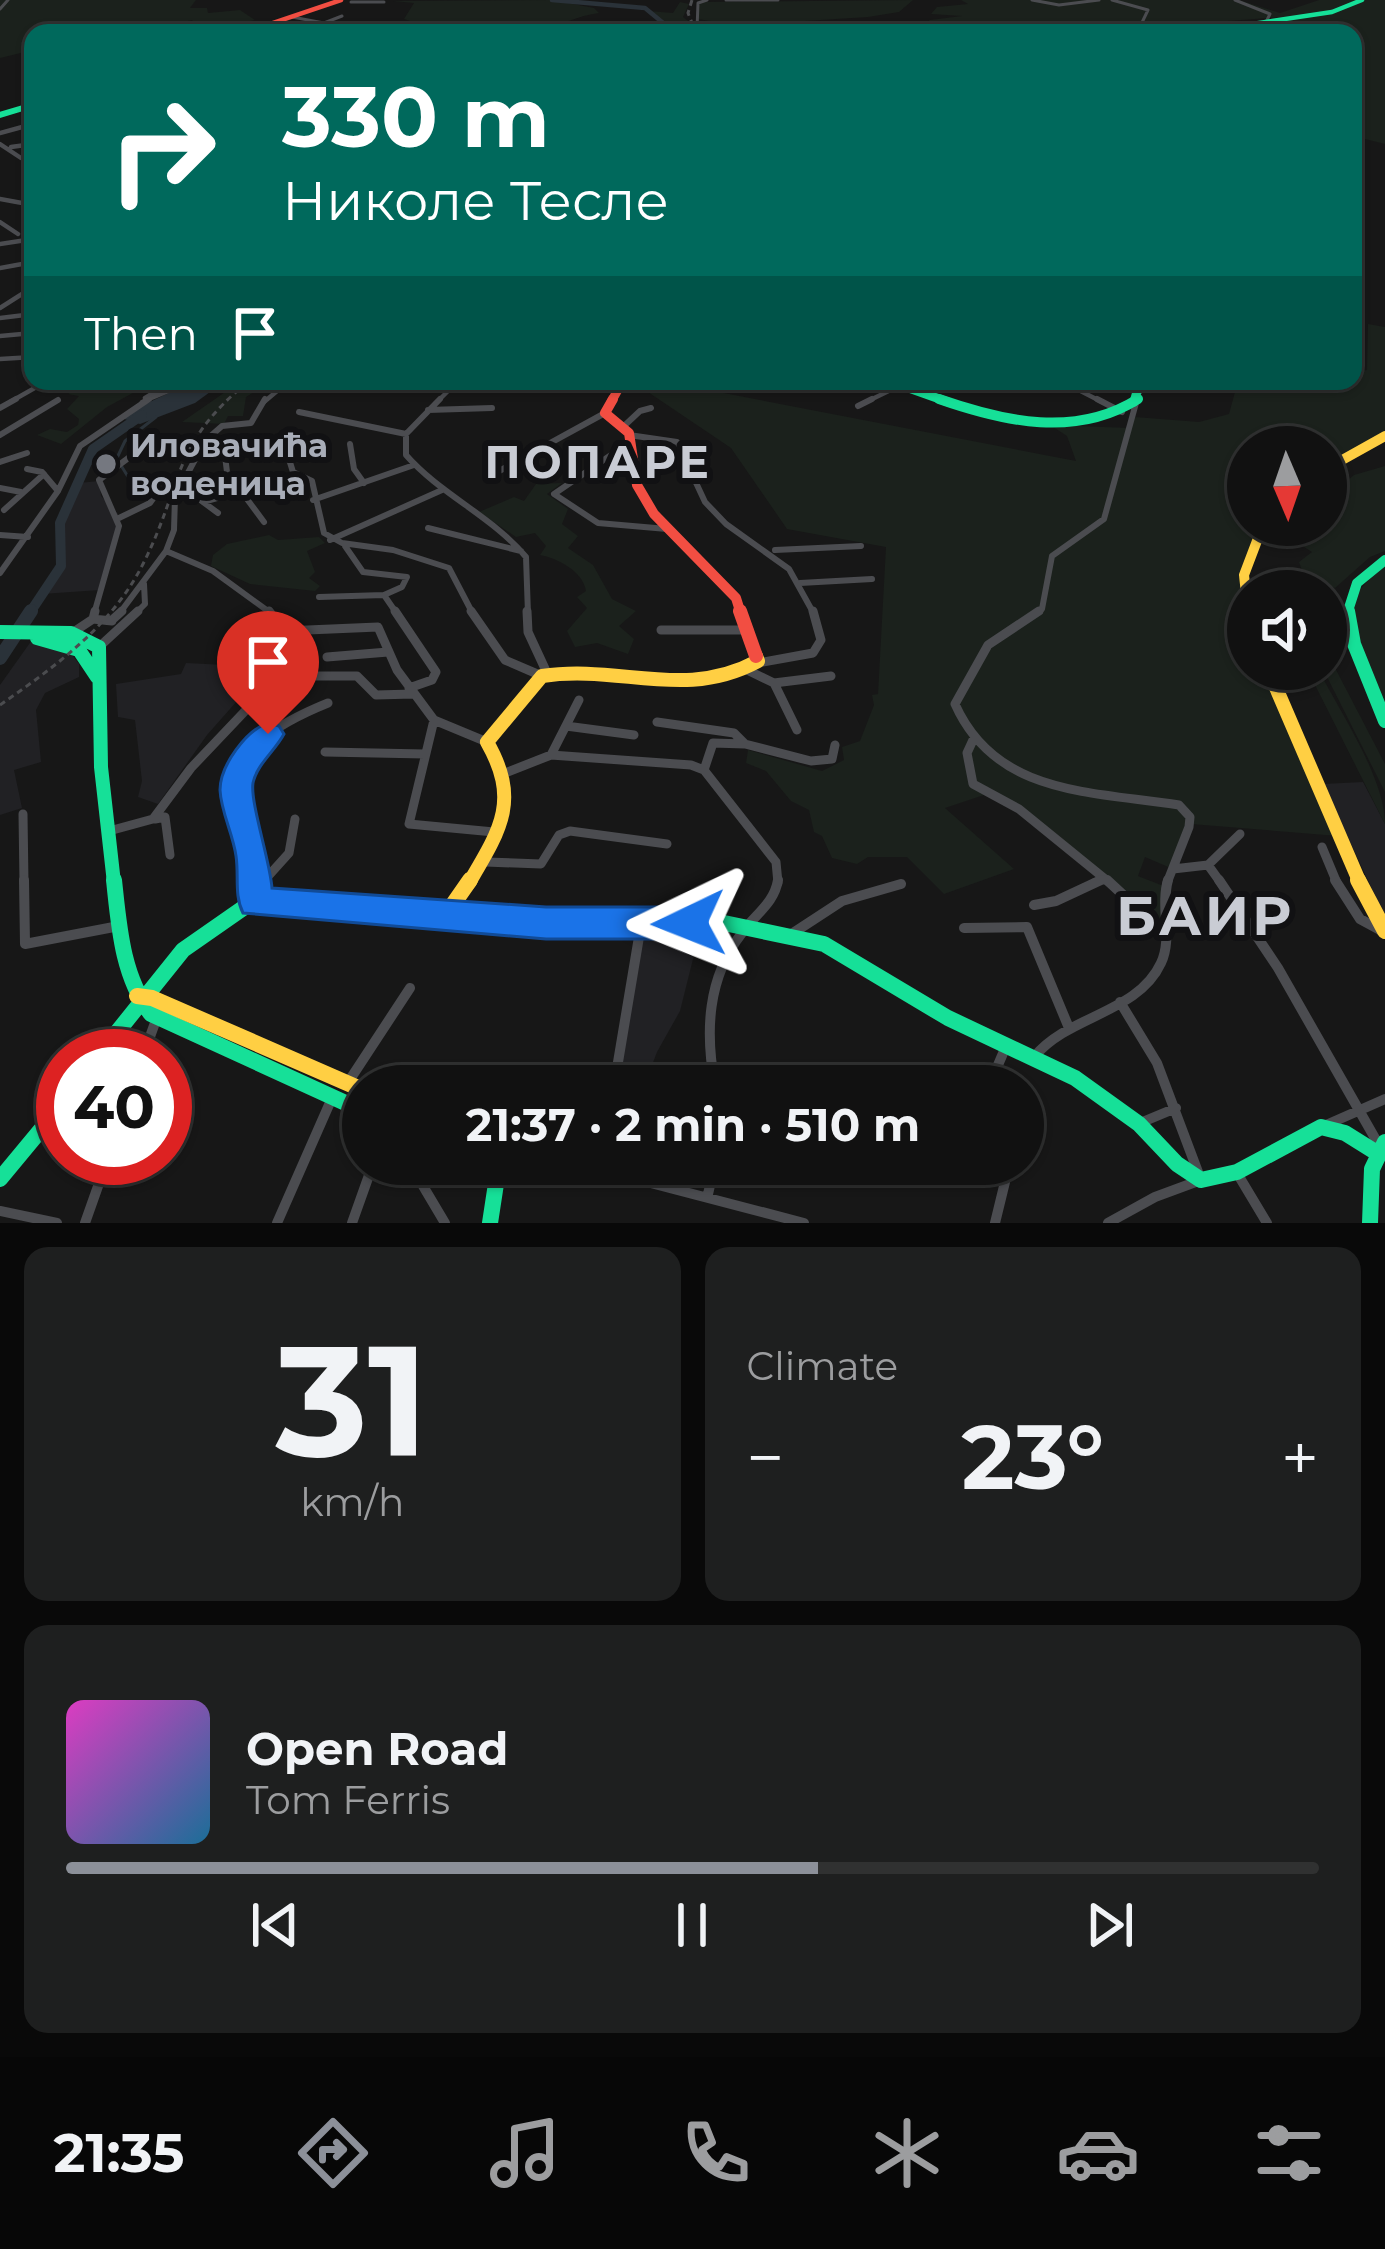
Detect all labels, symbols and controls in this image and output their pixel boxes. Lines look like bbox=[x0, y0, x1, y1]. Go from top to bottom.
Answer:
text: 330 m bbox=[282, 66, 550, 168]
icon: right bbox=[84, 72, 240, 228]
text: Николе Тесле bbox=[282, 168, 669, 234]
icon: arrive bbox=[222, 300, 288, 366]
text: Then bbox=[84, 306, 198, 361]
place label: Иловачића воденица bbox=[130, 425, 328, 503]
north arrow bbox=[1227, 426, 1347, 546]
map controls bbox=[1227, 426, 1347, 690]
district label: ПОПАРЕ bbox=[484, 434, 712, 489]
marker: Иловачића воденица bbox=[93, 451, 119, 477]
button: sound bbox=[1227, 570, 1347, 690]
pin bbox=[217, 611, 319, 734]
icon: arrive bbox=[235, 629, 301, 695]
position arrow bbox=[626, 860, 752, 986]
district label: БАИР bbox=[1116, 883, 1294, 949]
speed limit sign: 40 bbox=[36, 1029, 192, 1185]
text: 21:37 · 2 min · 510 m bbox=[466, 1097, 920, 1152]
text: 31 bbox=[275, 1305, 429, 1495]
text: Climate bbox=[747, 1342, 898, 1390]
text: 23° bbox=[961, 1402, 1104, 1512]
text: − bbox=[747, 1417, 784, 1498]
text: + bbox=[1281, 1417, 1319, 1498]
text: km/h bbox=[300, 1478, 404, 1526]
text: Open Road bbox=[246, 1721, 508, 1776]
text: Tom Ferris bbox=[246, 1776, 450, 1824]
icon: previous bbox=[242, 1892, 308, 1958]
icon: pause bbox=[659, 1892, 725, 1958]
icon: next bbox=[1077, 1892, 1143, 1958]
icon: directions bbox=[291, 2111, 375, 2195]
icon: music bbox=[483, 2111, 567, 2195]
icon: phone bbox=[674, 2111, 758, 2195]
icon: climate bbox=[865, 2111, 949, 2195]
icon: car bbox=[1056, 2111, 1140, 2195]
icon: filters bbox=[1247, 2111, 1331, 2195]
text: 21:35 bbox=[54, 2120, 184, 2186]

